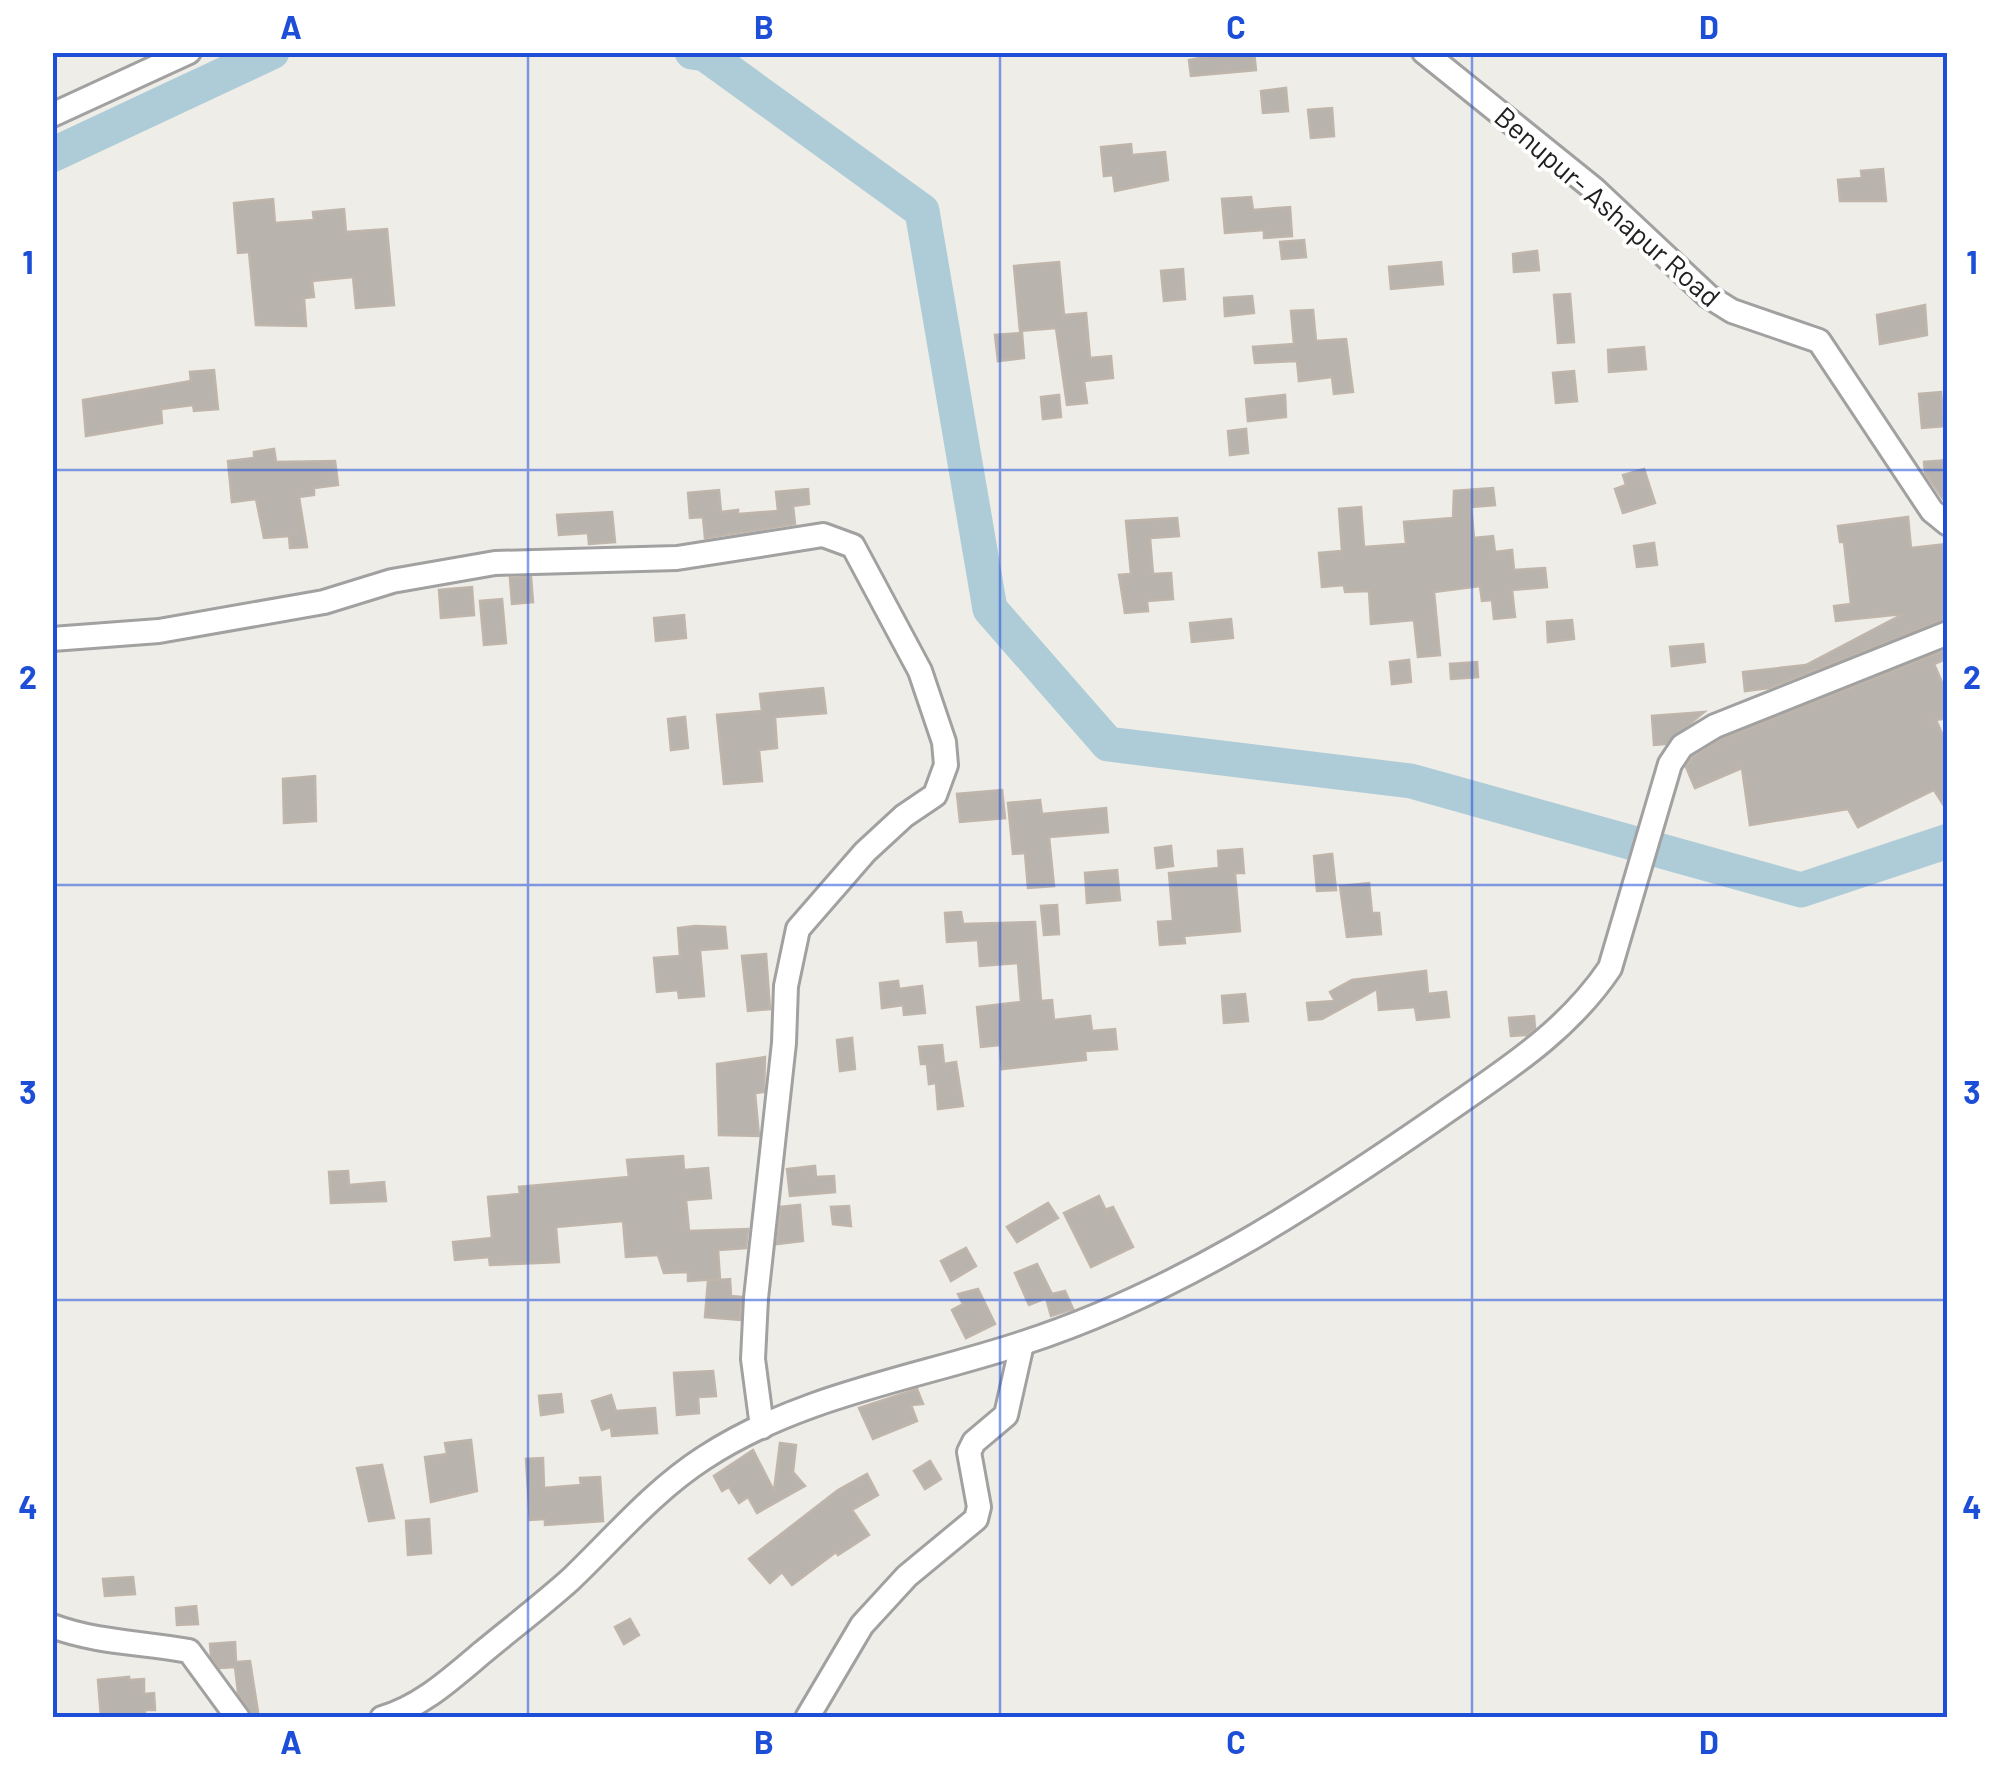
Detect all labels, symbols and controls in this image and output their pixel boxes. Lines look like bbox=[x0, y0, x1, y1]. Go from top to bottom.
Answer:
text: A bbox=[280, 7, 302, 45]
text: B bbox=[754, 7, 774, 45]
text: C bbox=[1226, 7, 1246, 45]
text: D bbox=[1699, 7, 1719, 45]
street label: Benupur- Ashapur Road bbox=[1488, 99, 1728, 313]
text: 1 bbox=[22, 242, 34, 280]
text: 1 bbox=[1966, 242, 1978, 280]
text: 2 bbox=[19, 657, 37, 695]
text: 2 bbox=[1963, 657, 1981, 695]
text: 3 bbox=[19, 1072, 37, 1110]
text: 3 bbox=[1963, 1072, 1981, 1110]
text: 4 bbox=[18, 1487, 38, 1525]
text: 4 bbox=[1962, 1487, 1982, 1525]
text: A bbox=[280, 1722, 302, 1760]
text: B bbox=[754, 1722, 774, 1760]
text: C bbox=[1226, 1722, 1246, 1760]
text: D bbox=[1699, 1722, 1719, 1760]

